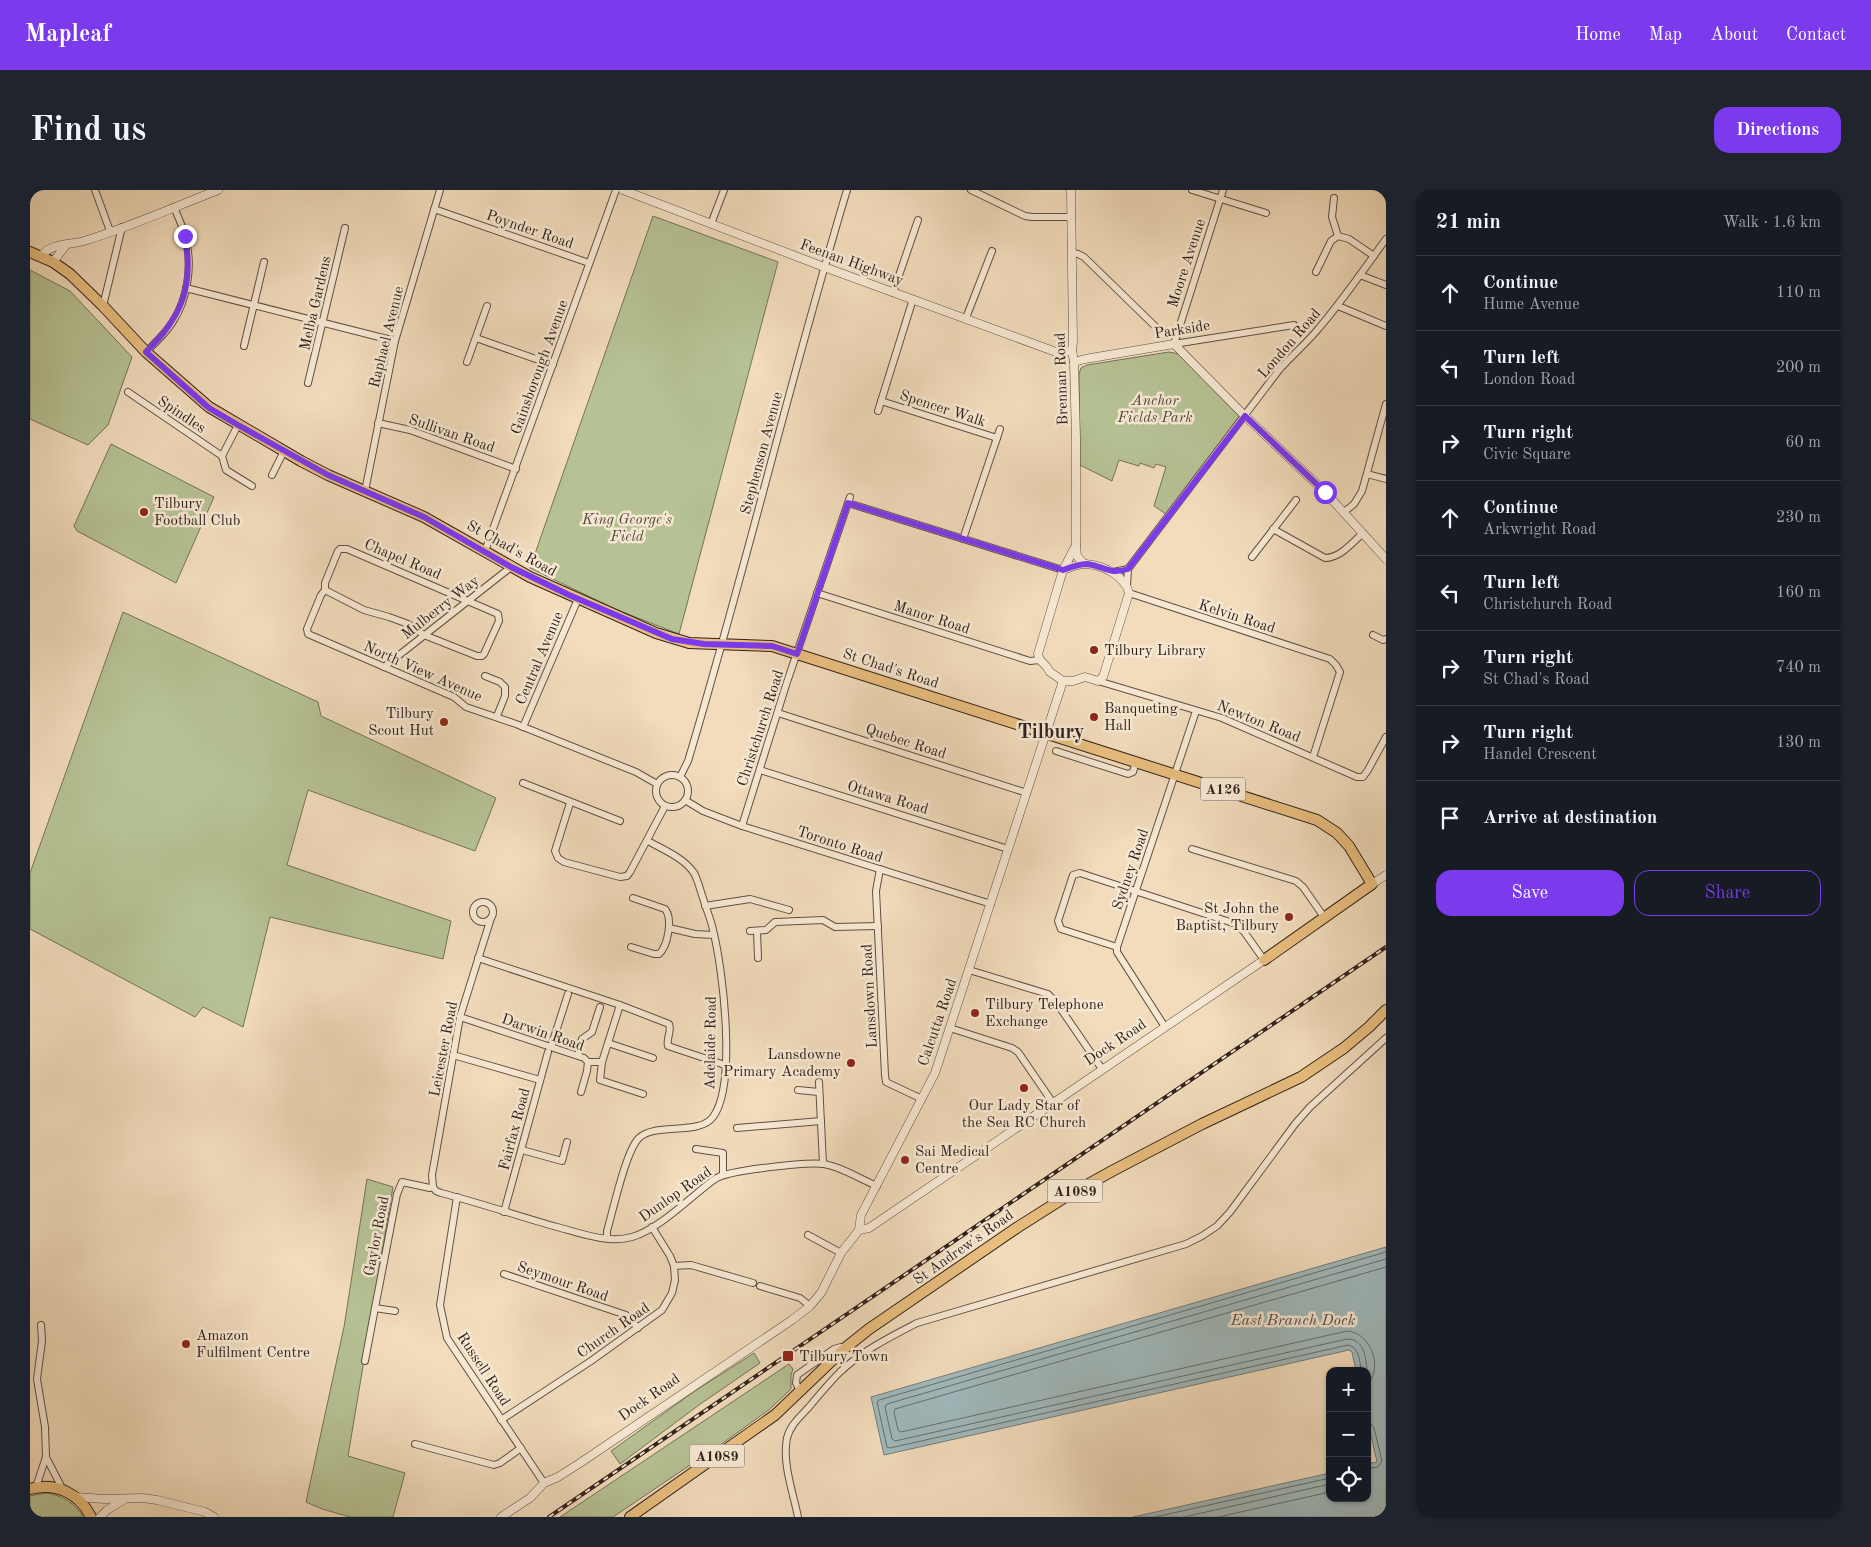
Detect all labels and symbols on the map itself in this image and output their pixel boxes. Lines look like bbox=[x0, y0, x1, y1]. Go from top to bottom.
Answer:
street label: Poynder Road bbox=[484, 208, 575, 252]
street label: Moore Avenue bbox=[1166, 217, 1209, 310]
route end bbox=[174, 225, 197, 248]
street label: Feenan Highway bbox=[798, 238, 905, 289]
street label: Melba Gardens bbox=[298, 255, 335, 352]
street label: Raphael Avenue bbox=[368, 285, 407, 390]
street label: Gainsborough Avenue bbox=[509, 298, 572, 437]
street label: London Road bbox=[1256, 306, 1324, 382]
street label: Parkside bbox=[1153, 319, 1211, 342]
street label: Brennan Road bbox=[1053, 332, 1072, 426]
street label: Spencer Walk bbox=[897, 388, 988, 431]
street label: Stephenson Avenue bbox=[739, 390, 786, 516]
street label: Spindles bbox=[154, 394, 208, 437]
park label: Anchor Fields Park bbox=[1116, 394, 1193, 426]
street label: Sullivan Road bbox=[406, 413, 497, 456]
route start bbox=[1314, 481, 1337, 504]
place label: Tilbury Football Club bbox=[154, 497, 240, 529]
marker: Tilbury Football Club bbox=[138, 506, 150, 518]
park label: King George's Field bbox=[581, 513, 672, 545]
street label: St Chad's Road bbox=[464, 519, 559, 580]
street label: Chapel Road bbox=[362, 537, 443, 583]
street label: Mulberry Way bbox=[399, 573, 482, 643]
street label: Kelvin Road bbox=[1196, 598, 1277, 637]
street label: Manor Road bbox=[892, 599, 972, 638]
street label: Central Avenue bbox=[514, 610, 567, 707]
street label: North View Avenue bbox=[361, 639, 484, 705]
marker: Tilbury Library bbox=[1088, 644, 1100, 656]
place label: Tilbury Library bbox=[1104, 644, 1206, 659]
street label: St Chad's Road bbox=[841, 647, 941, 692]
street label: Christchurch Road bbox=[736, 668, 787, 788]
street label: Newton Road bbox=[1215, 699, 1302, 746]
place label: Banqueting Hall bbox=[1104, 702, 1178, 734]
place label: Tilbury Scout Hut bbox=[368, 707, 434, 739]
marker: Banqueting Hall bbox=[1088, 711, 1100, 723]
marker: Tilbury Scout Hut bbox=[438, 716, 450, 728]
street label: Quebec Road bbox=[863, 722, 948, 763]
district label: Tilbury bbox=[1017, 723, 1085, 743]
road number: A126 bbox=[1200, 778, 1246, 800]
street label: Ottawa Road bbox=[845, 779, 930, 818]
street label: Toronto Road bbox=[795, 825, 884, 866]
street label: Sydney Road bbox=[1111, 827, 1152, 912]
place label: St John the Baptist, Tilbury bbox=[1175, 902, 1279, 934]
marker: St John the Baptist, Tilbury bbox=[1283, 911, 1295, 923]
street label: Lansdown Road bbox=[860, 943, 881, 1048]
street label: Calcutta Road bbox=[916, 977, 960, 1068]
street label: Adelaide Road bbox=[703, 996, 720, 1090]
place label: Tilbury Telephone Exchange bbox=[985, 998, 1104, 1030]
street label: Leicester Road bbox=[428, 1000, 461, 1098]
marker: Tilbury Telephone Exchange bbox=[969, 1007, 981, 1019]
street label: Darwin Road bbox=[499, 1012, 586, 1055]
street label: Dock Road bbox=[1082, 1017, 1150, 1069]
place label: Lansdowne Primary Academy bbox=[723, 1048, 841, 1080]
marker: Lansdowne Primary Academy bbox=[845, 1057, 857, 1069]
marker: Our Lady Star of the Sea RC Church bbox=[1018, 1082, 1030, 1094]
street label: Fairfax Road bbox=[497, 1086, 534, 1172]
place label: Our Lady Star of the Sea RC Church bbox=[962, 1099, 1086, 1131]
place label: Sai Medical Centre bbox=[915, 1145, 989, 1177]
marker: Sai Medical Centre bbox=[899, 1154, 911, 1166]
street label: Dunlop Road bbox=[637, 1165, 715, 1226]
road number: A1089 bbox=[1048, 1179, 1102, 1202]
street label: Gaylor Road bbox=[362, 1195, 393, 1278]
street label: St Andrew's Road bbox=[911, 1208, 1017, 1288]
street label: Seymour Road bbox=[515, 1260, 610, 1305]
street label: Church Road bbox=[575, 1301, 653, 1362]
water label: East Branch Dock bbox=[1229, 1313, 1356, 1329]
place label: Amazon Fulfilment Centre bbox=[196, 1329, 310, 1361]
street label: Russell Road bbox=[453, 1330, 512, 1409]
marker: Amazon Fulfilment Centre bbox=[180, 1338, 192, 1350]
marker: Tilbury Town bbox=[781, 1349, 795, 1363]
place label: Tilbury Town bbox=[799, 1350, 888, 1365]
street label: Dock Road bbox=[616, 1372, 683, 1425]
road number: A1089 bbox=[690, 1444, 744, 1468]

